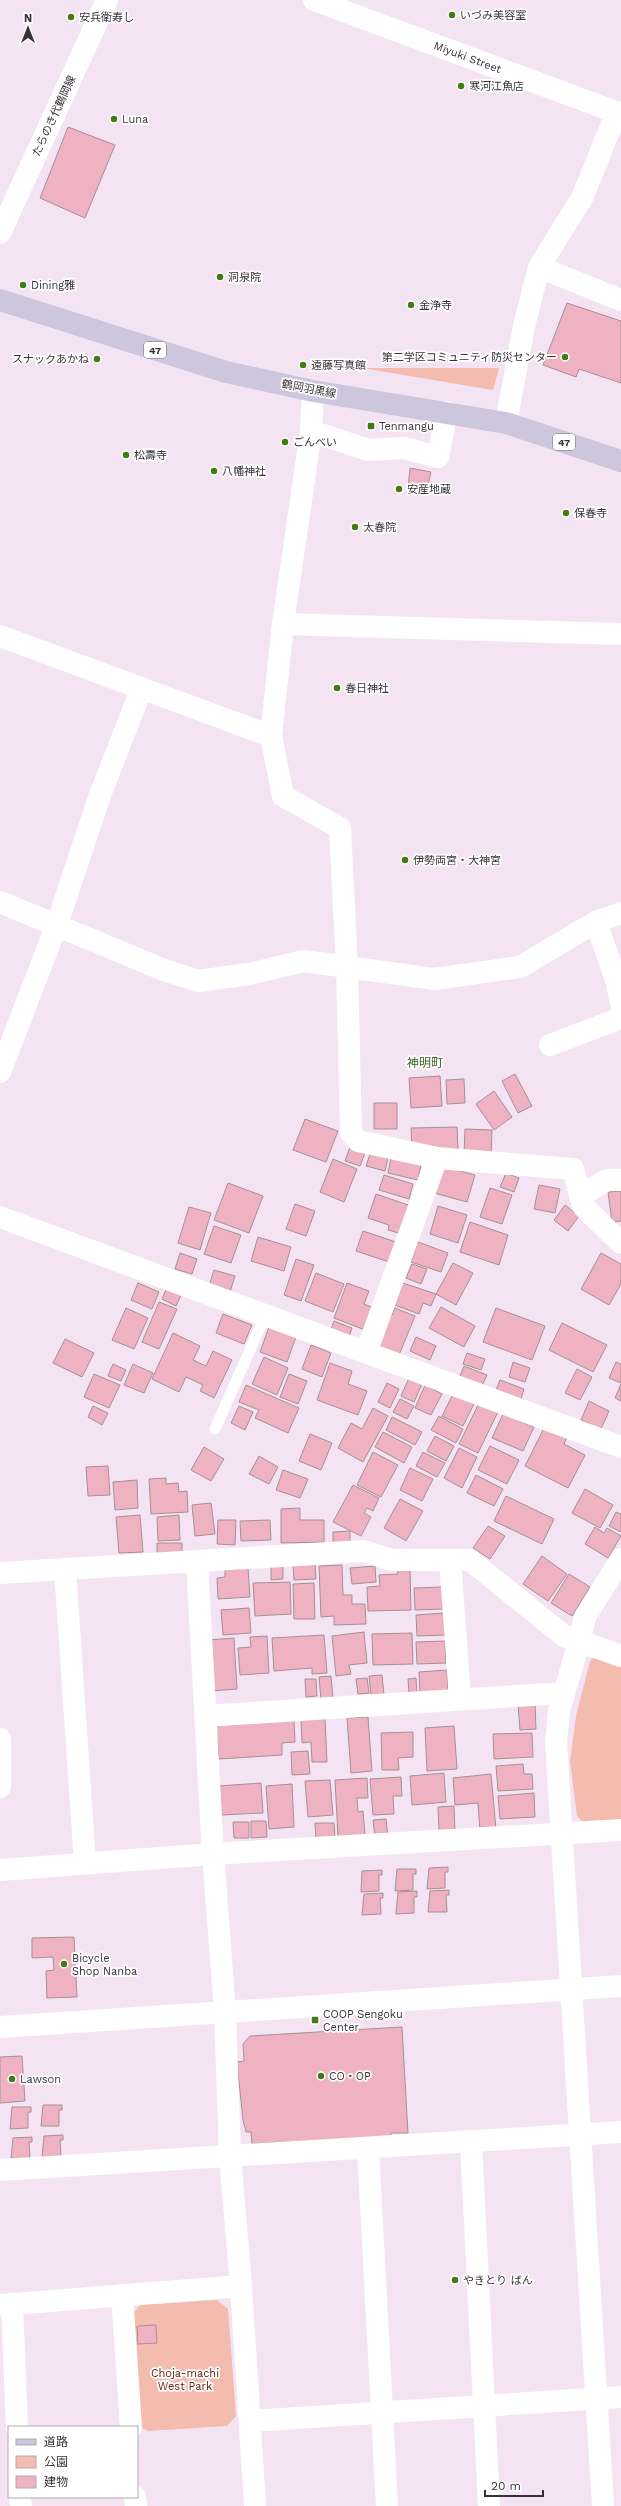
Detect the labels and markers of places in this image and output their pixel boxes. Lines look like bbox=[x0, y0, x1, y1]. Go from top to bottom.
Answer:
place label: いづみ美容室 bbox=[460, 9, 526, 22]
marker: いづみ美容室 bbox=[447, 10, 457, 20]
place label: 安兵衛寿し bbox=[79, 11, 134, 24]
marker: 安兵衛寿し bbox=[66, 12, 76, 22]
place label: 寒河江魚店 bbox=[469, 80, 524, 93]
marker: 寒河江魚店 bbox=[456, 81, 466, 91]
place label: Luna bbox=[122, 113, 148, 126]
marker: Luna bbox=[109, 114, 119, 124]
place label: 洞泉院 bbox=[228, 271, 261, 284]
marker: 洞泉院 bbox=[215, 272, 225, 282]
place label: Dining雅 bbox=[31, 279, 75, 292]
marker: Dining雅 bbox=[18, 280, 28, 290]
place label: 金浄寺 bbox=[419, 299, 452, 312]
marker: 金浄寺 bbox=[406, 300, 416, 310]
place label: 第二学区コミュニティ防災センター bbox=[382, 351, 557, 364]
marker: 第二学区コミュニティ防災センター bbox=[560, 352, 570, 362]
place label: スナックあかね bbox=[12, 353, 89, 366]
marker: スナックあかね bbox=[92, 354, 102, 364]
place label: 遠藤写真館 bbox=[311, 359, 366, 372]
marker: 遠藤写真館 bbox=[298, 360, 308, 370]
place label: Tenmangu bbox=[379, 420, 434, 433]
marker: Tenmangu bbox=[366, 421, 376, 431]
place label: ごんべい bbox=[293, 436, 337, 449]
marker: ごんべい bbox=[280, 437, 290, 447]
place label: 松壽寺 bbox=[134, 449, 167, 462]
marker: 松壽寺 bbox=[121, 450, 131, 460]
place label: 八幡神社 bbox=[222, 465, 266, 478]
marker: 八幡神社 bbox=[209, 466, 219, 476]
place label: 安産地蔵 bbox=[407, 483, 451, 496]
marker: 安産地蔵 bbox=[394, 484, 404, 494]
place label: 保春寺 bbox=[574, 507, 607, 520]
marker: 保春寺 bbox=[561, 508, 571, 518]
place label: 太春院 bbox=[363, 521, 396, 534]
marker: 太春院 bbox=[350, 522, 360, 532]
place label: 春日神社 bbox=[345, 682, 389, 695]
marker: 春日神社 bbox=[332, 683, 342, 693]
place label: 伊勢両宮・大神宮 bbox=[413, 854, 501, 867]
marker: 伊勢両宮・大神宮 bbox=[400, 855, 410, 865]
place label: Bicycle Shop Nanba bbox=[72, 1952, 137, 1978]
marker: Bicycle Shop Nanba bbox=[59, 1959, 69, 1969]
place label: COOP Sengoku Center bbox=[323, 2008, 403, 2034]
marker: COOP Sengoku Center bbox=[310, 2015, 320, 2025]
place label: CO・OP bbox=[329, 2070, 371, 2083]
marker: CO・OP bbox=[316, 2071, 326, 2081]
place label: Lawson bbox=[20, 2073, 61, 2086]
marker: Lawson bbox=[7, 2074, 17, 2084]
place label: やきとり ばん bbox=[463, 2274, 533, 2287]
marker: やきとり ばん bbox=[450, 2275, 460, 2285]

